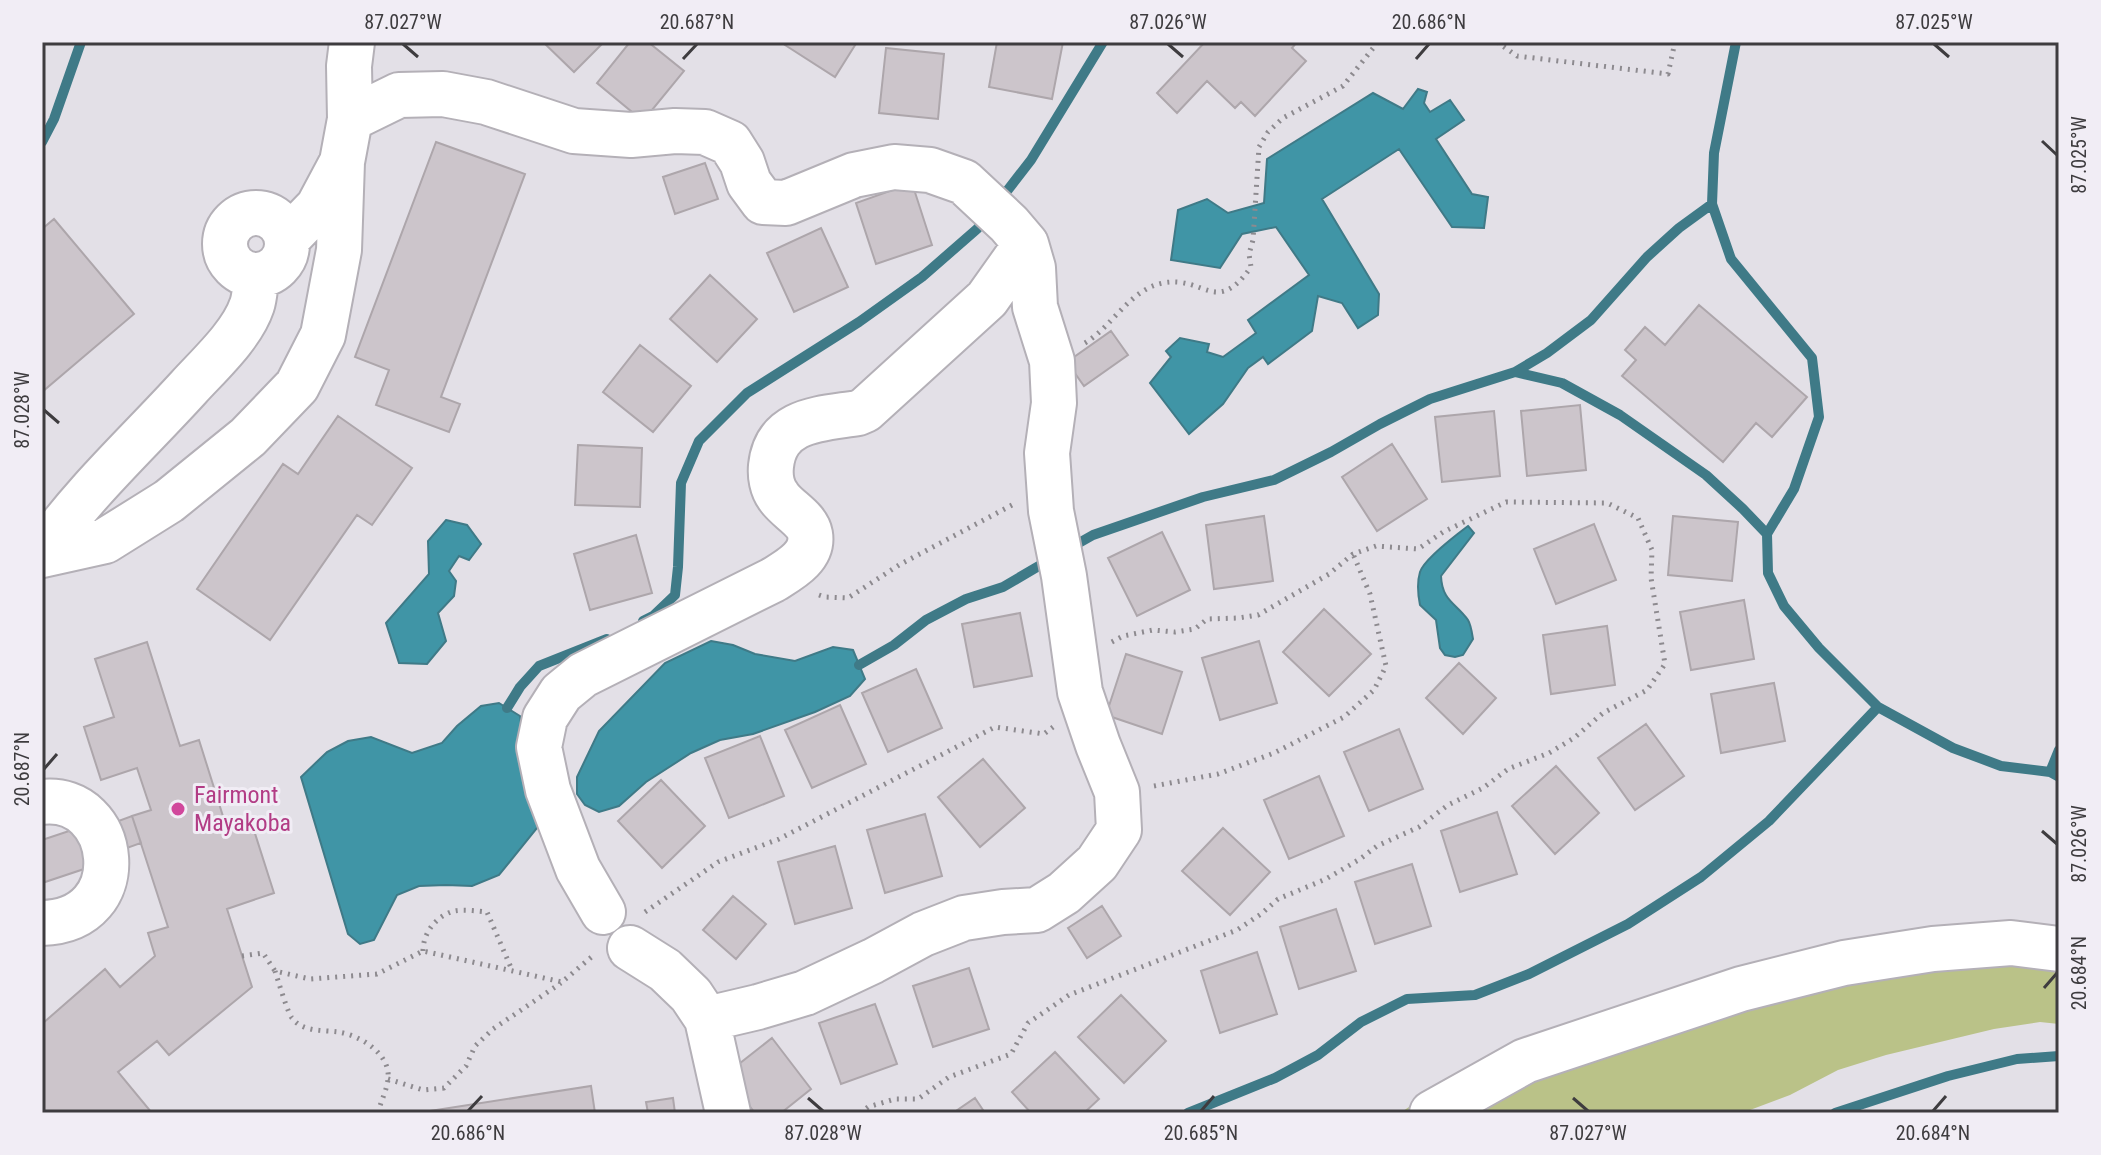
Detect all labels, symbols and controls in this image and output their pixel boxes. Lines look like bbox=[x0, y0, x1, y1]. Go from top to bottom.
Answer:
text: 87.027°W bbox=[364, 10, 442, 34]
text: 20.687°N bbox=[660, 10, 734, 34]
text: 87.026°W bbox=[1129, 10, 1207, 34]
text: 20.686°N bbox=[1392, 10, 1466, 34]
text: 87.025°W bbox=[1895, 10, 1973, 34]
text: 87.025°W bbox=[2067, 116, 2091, 194]
text: 87.028°W bbox=[10, 371, 34, 449]
text: 20.687°N bbox=[10, 732, 34, 806]
place label: Fairmont Mayakoba bbox=[194, 781, 291, 837]
marker: Fairmont Mayakoba bbox=[169, 800, 187, 818]
text: 87.026°W bbox=[2067, 805, 2091, 883]
text: 20.684°N bbox=[2067, 936, 2091, 1010]
text: 20.686°N bbox=[431, 1121, 505, 1145]
text: 87.028°W bbox=[784, 1121, 862, 1145]
text: 20.685°N bbox=[1164, 1121, 1238, 1145]
text: 87.027°W bbox=[1549, 1121, 1627, 1145]
text: 20.684°N bbox=[1896, 1121, 1970, 1145]

